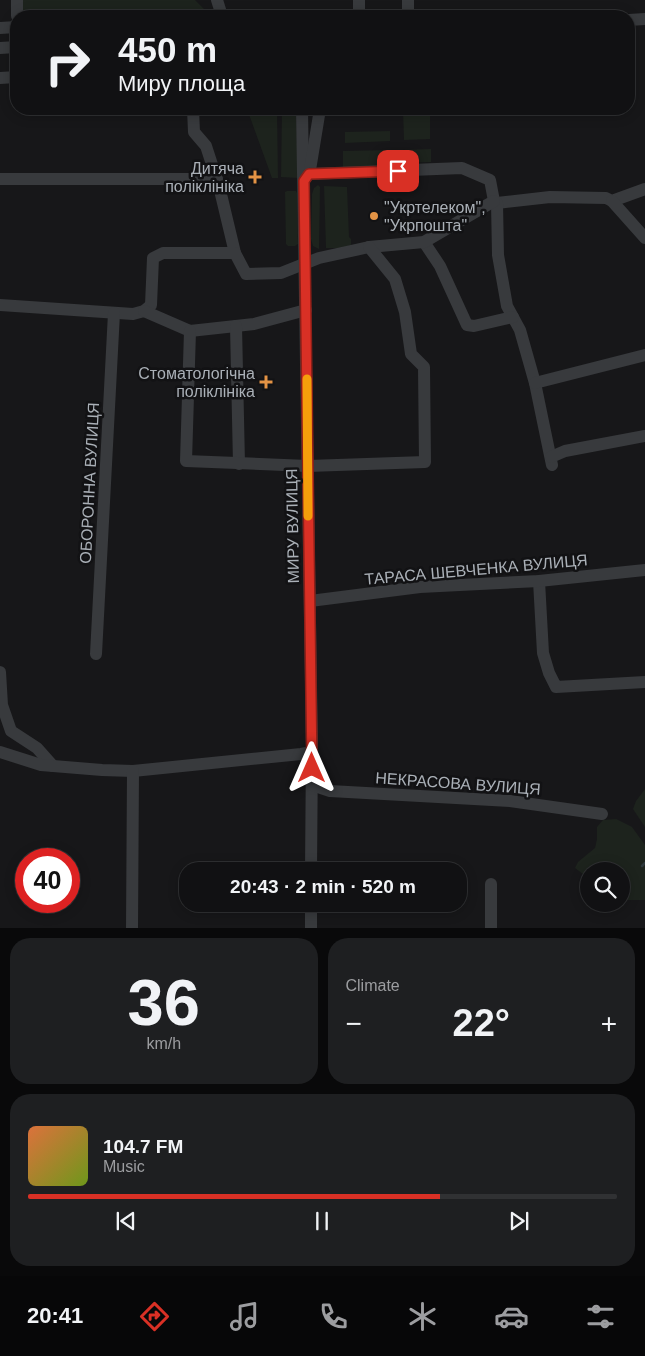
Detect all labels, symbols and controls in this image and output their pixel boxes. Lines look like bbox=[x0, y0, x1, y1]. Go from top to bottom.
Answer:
icon: right bbox=[35, 30, 100, 95]
text: 450 m bbox=[118, 30, 217, 69]
text: Миру площа bbox=[118, 71, 245, 96]
pin bbox=[377, 150, 419, 192]
icon: arrive bbox=[384, 157, 412, 185]
place label: Дитяча поліклініка bbox=[165, 160, 244, 195]
marker: Дитяча поліклініка bbox=[248, 170, 262, 184]
place label: "Укртелеком", "Укрпошта" bbox=[384, 199, 486, 234]
marker: "Укртелеком", "Укрпошта" bbox=[368, 210, 380, 222]
place label: Стоматологічна поліклініка bbox=[138, 365, 255, 400]
marker: Стоматологічна поліклініка bbox=[259, 375, 273, 389]
street label: ОБОРОННА ВУЛИЦЯ bbox=[77, 402, 102, 564]
street label: МИРУ ВУЛИЦЯ bbox=[283, 468, 302, 584]
street label: ТАРАСА ШЕВЧЕНКА ВУЛИЦЯ bbox=[364, 551, 588, 588]
position arrow bbox=[285, 741, 337, 793]
street label: НЕКРАСОВА ВУЛИЦЯ bbox=[375, 769, 541, 798]
speed limit sign: 40 bbox=[15, 848, 80, 913]
map controls bbox=[580, 862, 630, 912]
button: search bbox=[580, 862, 630, 912]
text: 20:43 · 2 min · 520 m bbox=[230, 876, 416, 897]
text: 36 bbox=[128, 966, 200, 1039]
text: Climate bbox=[346, 977, 400, 994]
text: 22° bbox=[453, 1002, 510, 1044]
text: − bbox=[346, 1008, 362, 1039]
text: + bbox=[601, 1008, 617, 1039]
text: km/h bbox=[146, 1035, 181, 1052]
text: 104.7 FM bbox=[103, 1136, 183, 1157]
text: Music bbox=[103, 1158, 145, 1175]
icon: previous bbox=[112, 1207, 140, 1235]
icon: pause bbox=[308, 1207, 336, 1235]
icon: next bbox=[505, 1207, 533, 1235]
icon: directions bbox=[137, 1299, 172, 1334]
icon: music bbox=[227, 1299, 262, 1334]
icon: phone bbox=[316, 1299, 351, 1334]
icon: climate bbox=[405, 1299, 440, 1334]
icon: car bbox=[494, 1299, 529, 1334]
icon: filters bbox=[583, 1299, 618, 1334]
text: 20:41 bbox=[27, 1303, 83, 1328]

